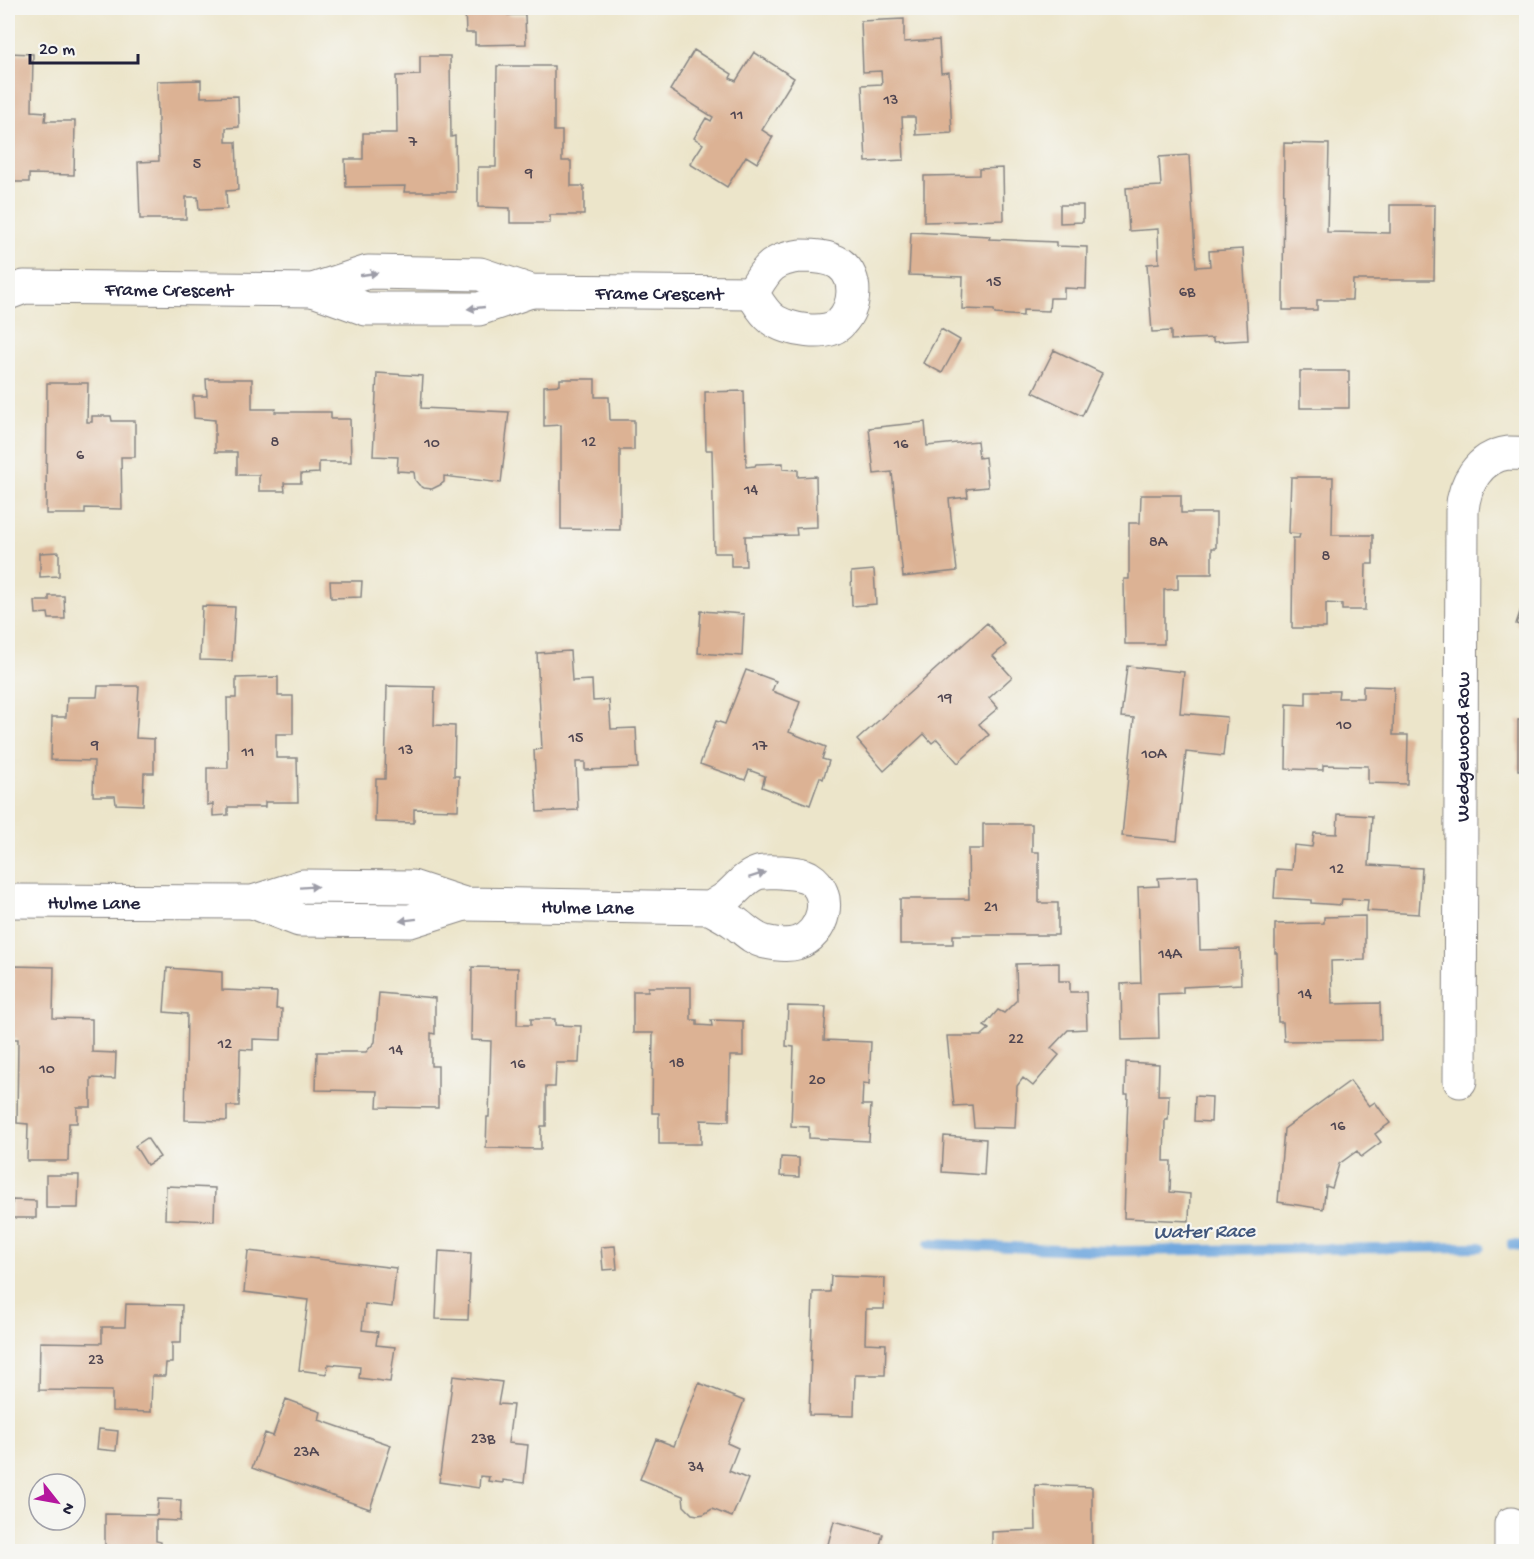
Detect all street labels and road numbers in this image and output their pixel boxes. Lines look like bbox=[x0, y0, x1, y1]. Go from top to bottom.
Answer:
street label: Frame Crescent bbox=[104, 280, 235, 304]
street label: Frame Crescent bbox=[594, 284, 725, 308]
street label: Wedgewood Row bbox=[1453, 672, 1476, 822]
street label: Hulme Lane bbox=[48, 893, 141, 917]
street label: Hulme Lane bbox=[541, 897, 635, 922]

